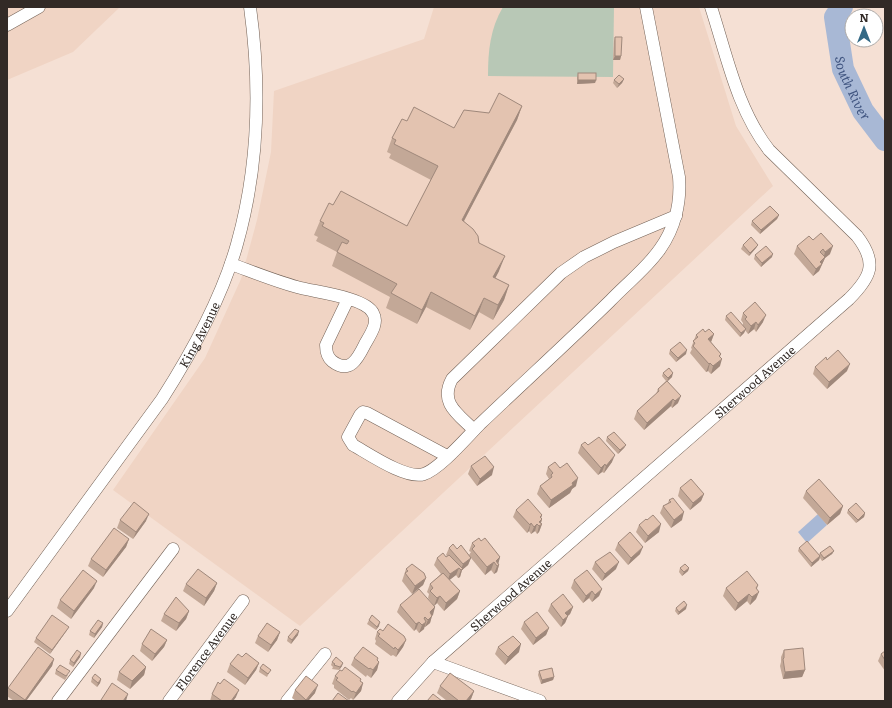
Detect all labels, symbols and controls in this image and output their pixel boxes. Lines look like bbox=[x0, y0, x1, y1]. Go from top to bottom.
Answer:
north arrow bbox=[844, 8, 884, 48]
text: N bbox=[859, 9, 869, 25]
water label: South River bbox=[832, 55, 876, 124]
street label: King Avenue bbox=[174, 299, 224, 371]
street label: Sherwood Avenue bbox=[710, 341, 799, 422]
street label: Sherwood Avenue bbox=[466, 554, 555, 635]
street label: Florence Avenue bbox=[171, 608, 241, 694]

